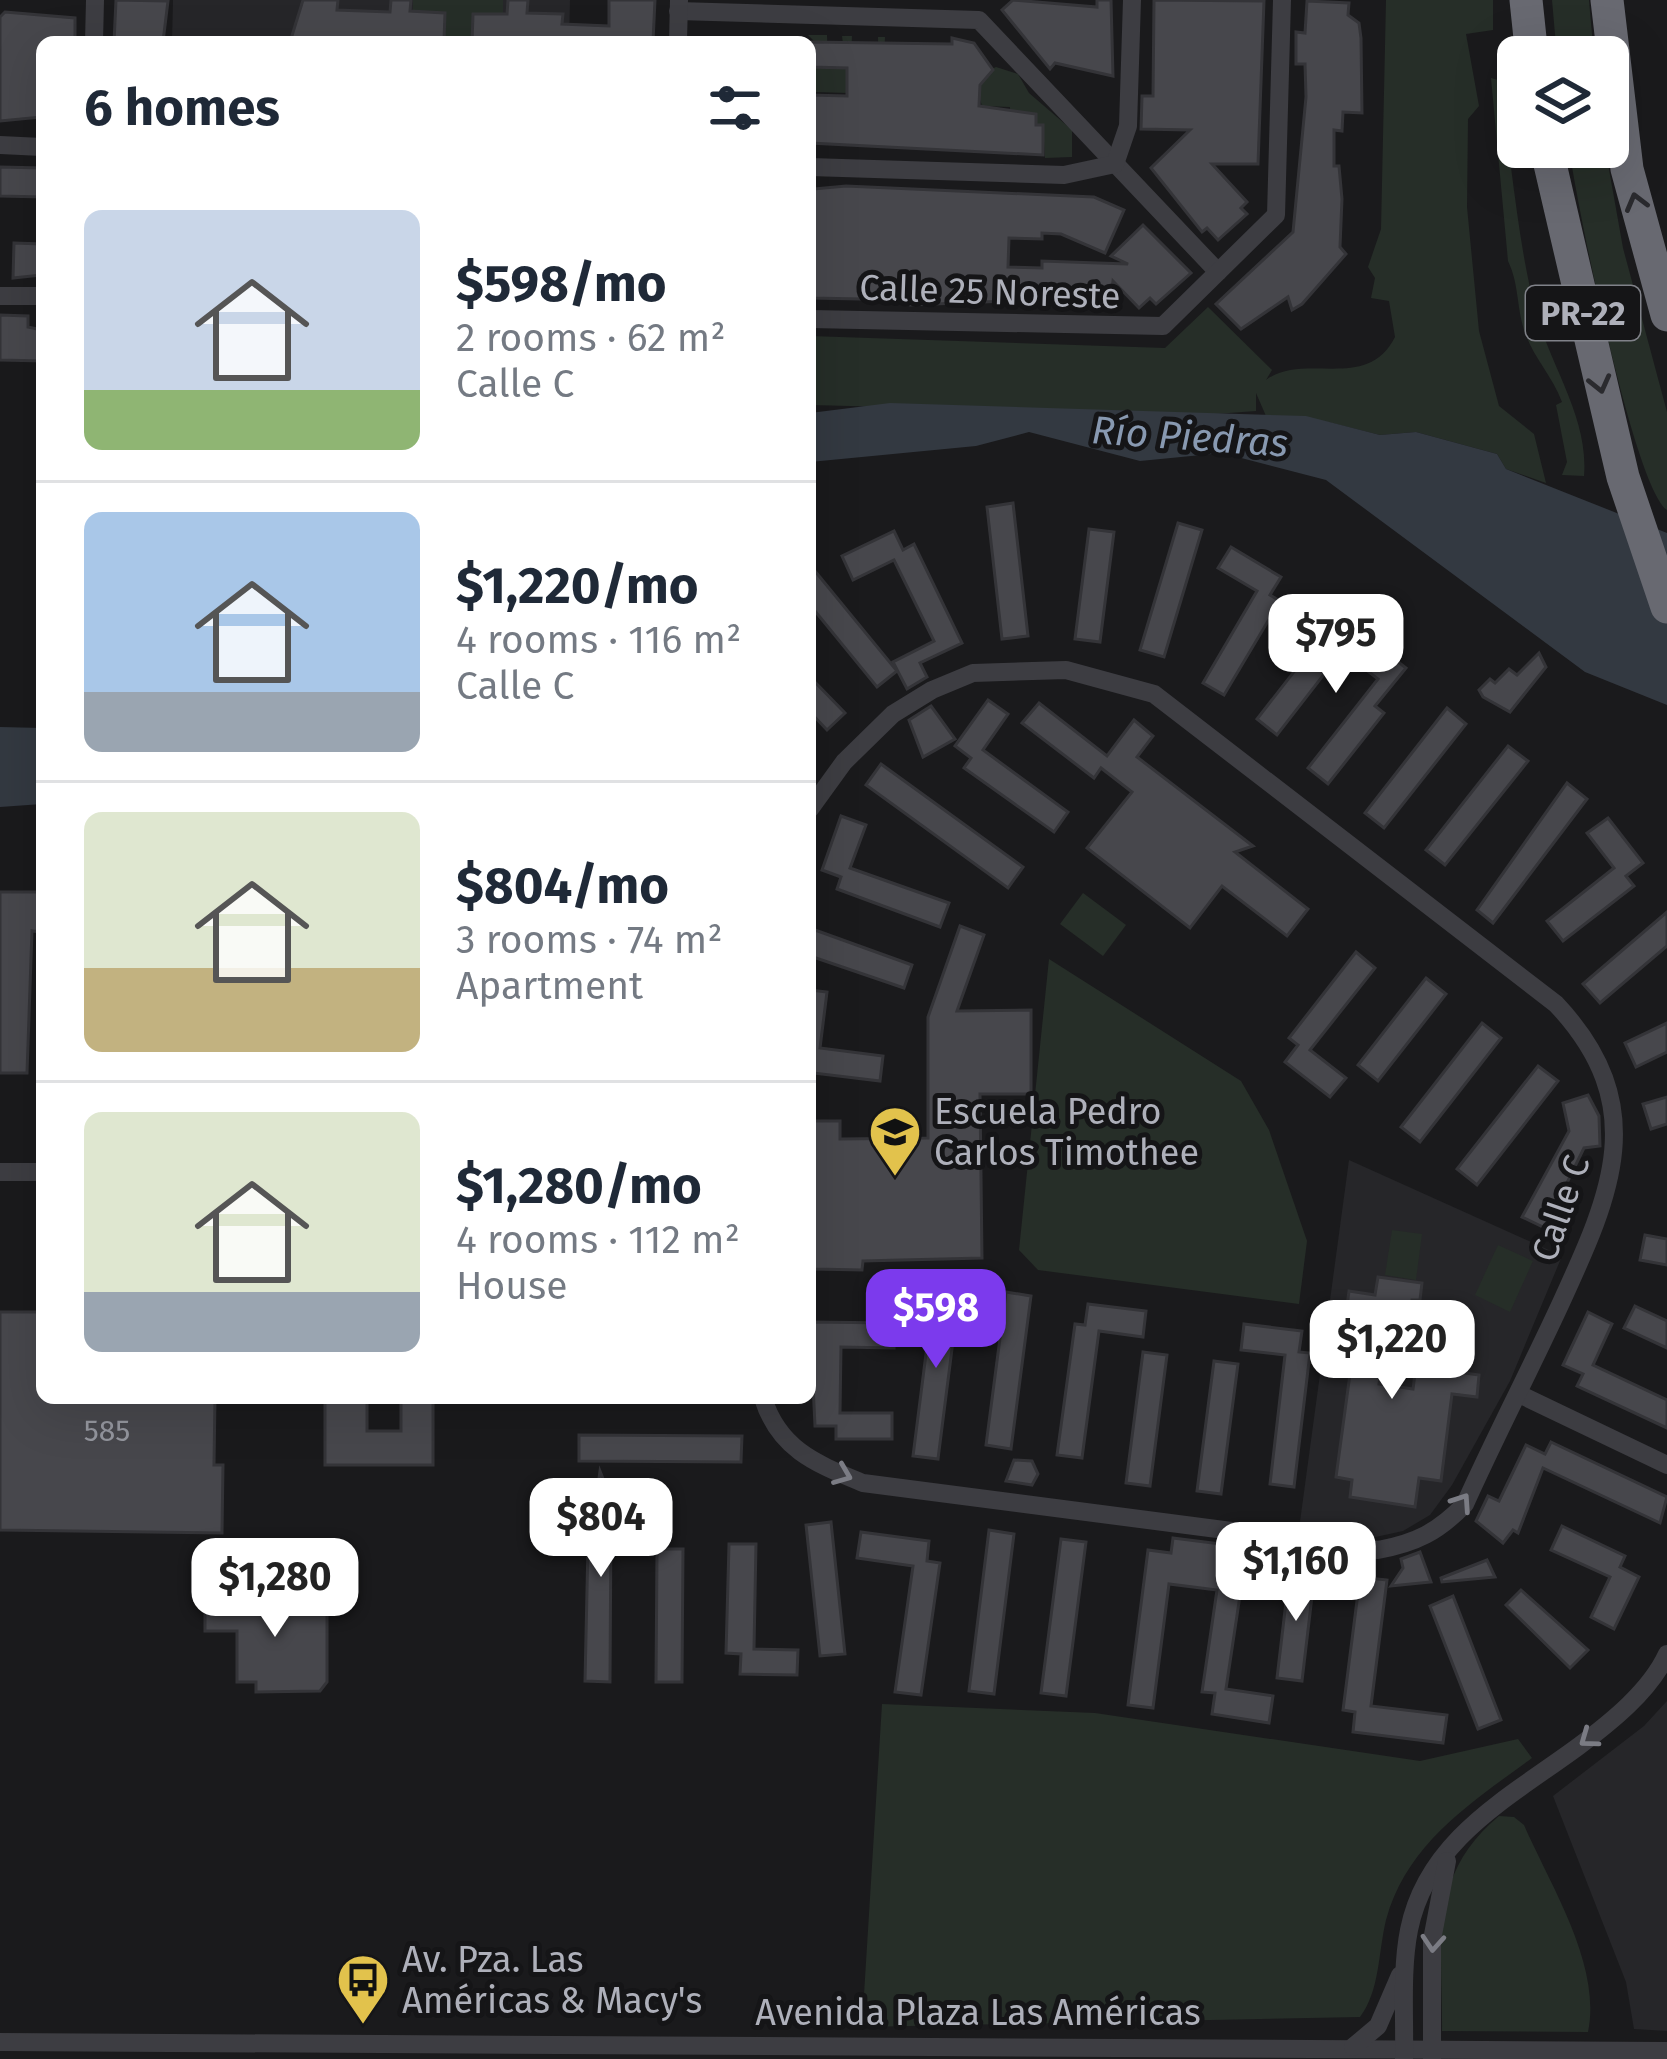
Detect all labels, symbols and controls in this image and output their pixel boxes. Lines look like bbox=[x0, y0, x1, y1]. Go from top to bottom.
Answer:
map controls bbox=[1497, 36, 1629, 168]
button: layers bbox=[1497, 36, 1629, 168]
icon: filters bbox=[702, 75, 768, 141]
text: 6 homes bbox=[84, 77, 280, 139]
one-way arrow bbox=[1626, 192, 1651, 213]
text: $598/mo bbox=[456, 253, 667, 315]
icon: home bbox=[180, 258, 324, 402]
street label: Calle 25 Noreste bbox=[859, 265, 1121, 319]
road number: PR-22 bbox=[1526, 286, 1640, 340]
text: 2 rooms · 62 m² bbox=[456, 315, 726, 361]
text: Calle C bbox=[456, 361, 574, 407]
one-way arrow bbox=[1586, 373, 1611, 393]
water label: Río Piedras bbox=[1090, 407, 1290, 467]
text: $1,220/mo bbox=[456, 555, 699, 617]
icon: home bbox=[180, 560, 324, 704]
pin: $795 bbox=[1265, 594, 1407, 696]
text: $795 bbox=[1295, 610, 1377, 656]
text: 4 rooms · 116 m² bbox=[456, 617, 741, 663]
text: Calle C bbox=[456, 663, 574, 709]
text: $804/mo bbox=[456, 855, 669, 917]
icon: home bbox=[180, 860, 324, 1004]
text: 3 rooms · 74 m² bbox=[456, 917, 723, 963]
text: Apartment bbox=[456, 963, 643, 1009]
place label: Escuela Pedro Carlos Timothee bbox=[934, 1090, 1199, 1175]
school or university icon: Escuela Pedro Carlos Timothee bbox=[867, 1104, 923, 1178]
street label: Calle C bbox=[1522, 1150, 1600, 1267]
text: $1,280/mo bbox=[456, 1155, 702, 1217]
icon: home bbox=[180, 1160, 324, 1304]
text: 4 rooms · 112 m² bbox=[456, 1217, 740, 1263]
text: House bbox=[456, 1263, 567, 1309]
pin: $598 bbox=[865, 1269, 1007, 1371]
text: $598 bbox=[893, 1285, 979, 1331]
pin: $1,220 bbox=[1294, 1300, 1490, 1402]
text: $1,220 bbox=[1337, 1316, 1447, 1362]
house number: 585 bbox=[84, 1413, 130, 1449]
one-way arrow bbox=[832, 1461, 853, 1485]
pin: $804 bbox=[530, 1478, 672, 1580]
text: $804 bbox=[557, 1494, 645, 1540]
one-way arrow bbox=[1448, 1494, 1470, 1516]
pin: $1,160 bbox=[1198, 1522, 1394, 1624]
pin: $1,280 bbox=[177, 1538, 373, 1640]
text: $1,160 bbox=[1243, 1538, 1349, 1584]
text: $1,280 bbox=[218, 1554, 332, 1600]
one-way arrow bbox=[1580, 1724, 1602, 1746]
one-way arrow bbox=[1420, 1934, 1446, 1952]
place label: Av. Pza. Las Américas & Macy's bbox=[402, 1938, 702, 2023]
bus stop icon: Av. Pza. Las Américas & Macy's bbox=[335, 1952, 391, 2026]
street label: Avenida Plaza Las Américas bbox=[755, 1991, 1201, 2035]

